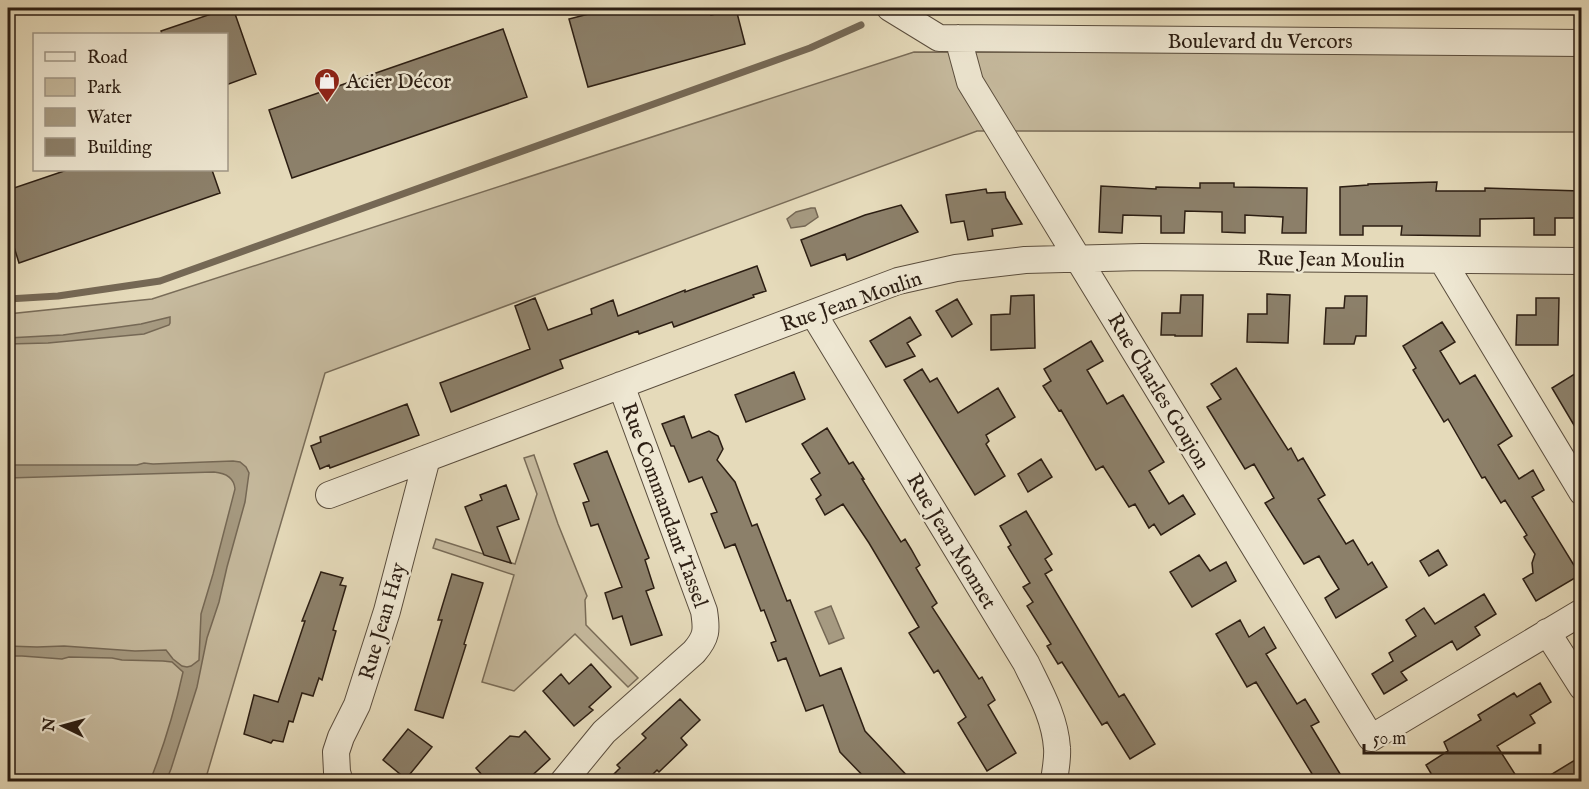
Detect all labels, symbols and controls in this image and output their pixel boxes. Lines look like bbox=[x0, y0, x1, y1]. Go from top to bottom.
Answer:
street label: Boulevard du Vercors bbox=[1167, 29, 1353, 56]
legend bbox=[33, 33, 228, 171]
text: Road bbox=[87, 47, 128, 70]
shop icon: Acier Décor bbox=[312, 66, 342, 104]
place label: Acier Décor bbox=[345, 69, 451, 96]
text: Park bbox=[87, 77, 122, 100]
text: Water bbox=[87, 107, 132, 130]
text: Building bbox=[87, 137, 152, 160]
street label: Rue Jean Moulin bbox=[1257, 246, 1405, 275]
street label: Rue Jean Moulin bbox=[777, 266, 926, 339]
street label: Rue Charles Goujon bbox=[1100, 309, 1215, 475]
street label: Rue Commandant Tassel bbox=[614, 399, 713, 612]
street label: Rue Jean Monnet bbox=[900, 469, 1002, 615]
street label: Rue Jean Hay bbox=[354, 559, 413, 683]
north arrow bbox=[33, 696, 93, 756]
text: N bbox=[39, 717, 61, 734]
scale bar bbox=[1364, 717, 1540, 755]
text: 50 m bbox=[1373, 728, 1406, 751]

